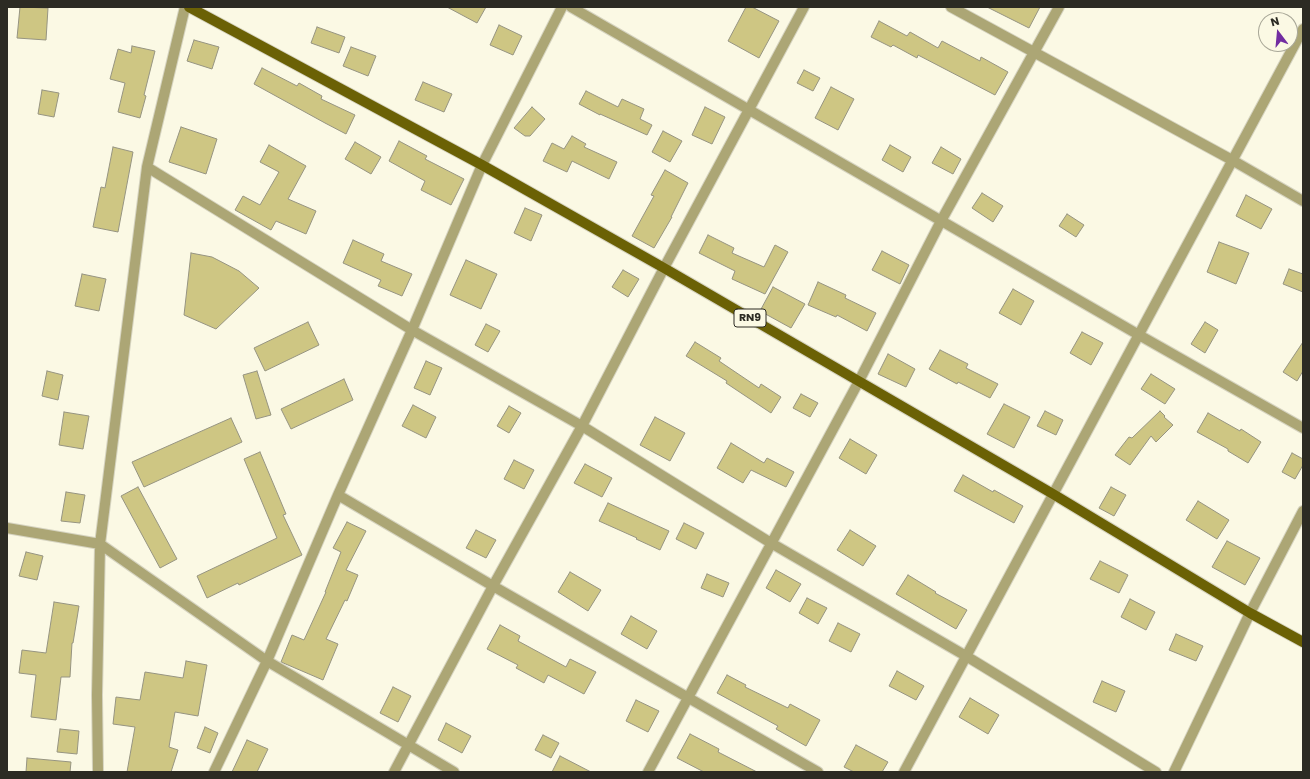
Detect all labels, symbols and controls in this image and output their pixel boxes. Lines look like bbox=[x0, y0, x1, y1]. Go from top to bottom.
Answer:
north arrow bbox=[1258, 12, 1298, 52]
text: N bbox=[1269, 13, 1281, 30]
road number: RN9 bbox=[734, 309, 766, 327]

